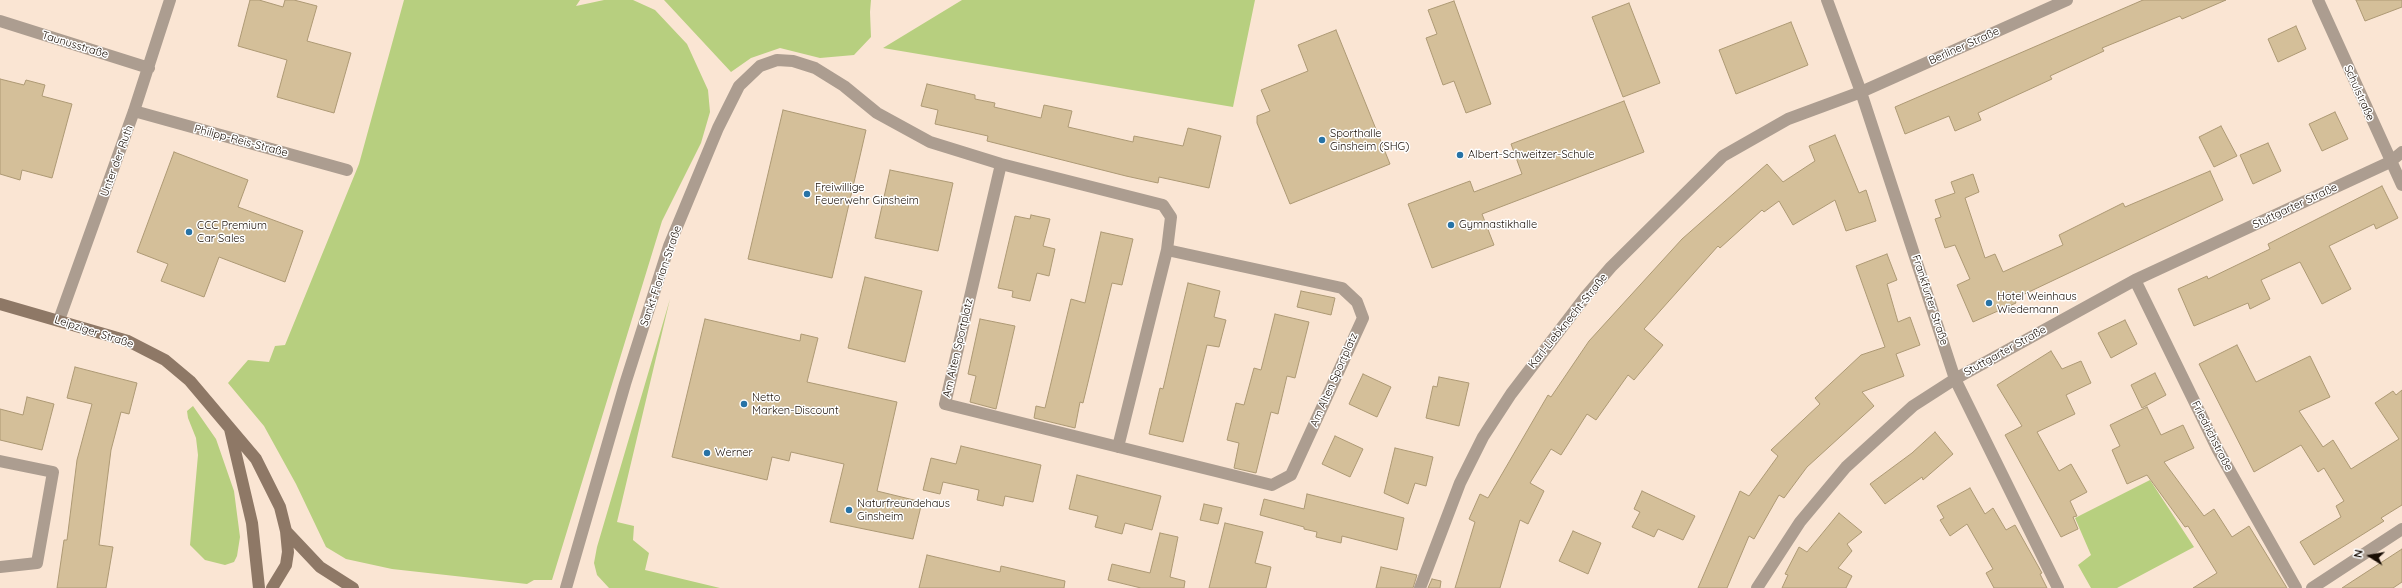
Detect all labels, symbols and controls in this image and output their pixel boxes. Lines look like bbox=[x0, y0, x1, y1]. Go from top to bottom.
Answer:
street label: Berliner Straße bbox=[1927, 25, 2001, 67]
street label: Taunusstraße bbox=[40, 29, 110, 61]
street label: Schulstraße bbox=[2341, 63, 2377, 123]
street label: Philipp-Reis-Straße bbox=[193, 122, 289, 160]
street label: Unter der Ruth bbox=[98, 124, 136, 198]
place label: Sporthalle Ginsheim (SHG) bbox=[1330, 127, 1409, 153]
marker: Sporthalle Ginsheim (SHG) bbox=[1317, 135, 1327, 145]
place label: Albert-Schweitzer-Schule bbox=[1468, 148, 1594, 162]
marker: Albert-Schweitzer-Schule bbox=[1455, 150, 1465, 160]
place label: Freiwillige Feuerwehr Ginsheim bbox=[815, 181, 919, 207]
street label: Stuttgarter Straße bbox=[2251, 181, 2339, 231]
marker: Freiwillige Feuerwehr Ginsheim bbox=[802, 189, 812, 199]
place label: Gymnastikhalle bbox=[1459, 218, 1537, 232]
place label: CCC Premium Car Sales bbox=[197, 219, 267, 245]
marker: Gymnastikhalle bbox=[1446, 220, 1456, 230]
street label: Sankt-Florian-Straße bbox=[638, 224, 684, 328]
marker: CCC Premium Car Sales bbox=[184, 227, 194, 237]
street label: Frankfurter Straße bbox=[1909, 253, 1951, 347]
street label: Karl-Liebknecht-Straße bbox=[1526, 271, 1610, 371]
place label: Hotel Weinhaus Wiedemann bbox=[1997, 290, 2077, 316]
street label: Am Alten Sportplatz bbox=[940, 297, 976, 399]
marker: Hotel Weinhaus Wiedemann bbox=[1984, 298, 1994, 308]
street label: Leipziger Straße bbox=[53, 313, 135, 351]
street label: Stuttgarter Straße bbox=[1962, 323, 2048, 379]
street label: Am Alten Sportplatz bbox=[1307, 331, 1361, 429]
place label: Netto Marken-Discount bbox=[752, 391, 839, 417]
marker: Netto Marken-Discount bbox=[739, 399, 749, 409]
street label: Friedrichstraße bbox=[2189, 399, 2235, 473]
place label: Werner bbox=[715, 446, 753, 460]
marker: Werner bbox=[702, 448, 712, 458]
place label: Naturfreundehaus Ginsheim bbox=[857, 497, 950, 523]
marker: Naturfreundehaus Ginsheim bbox=[844, 505, 854, 515]
north arrow bbox=[2350, 536, 2390, 576]
text: N bbox=[2351, 548, 2366, 559]

